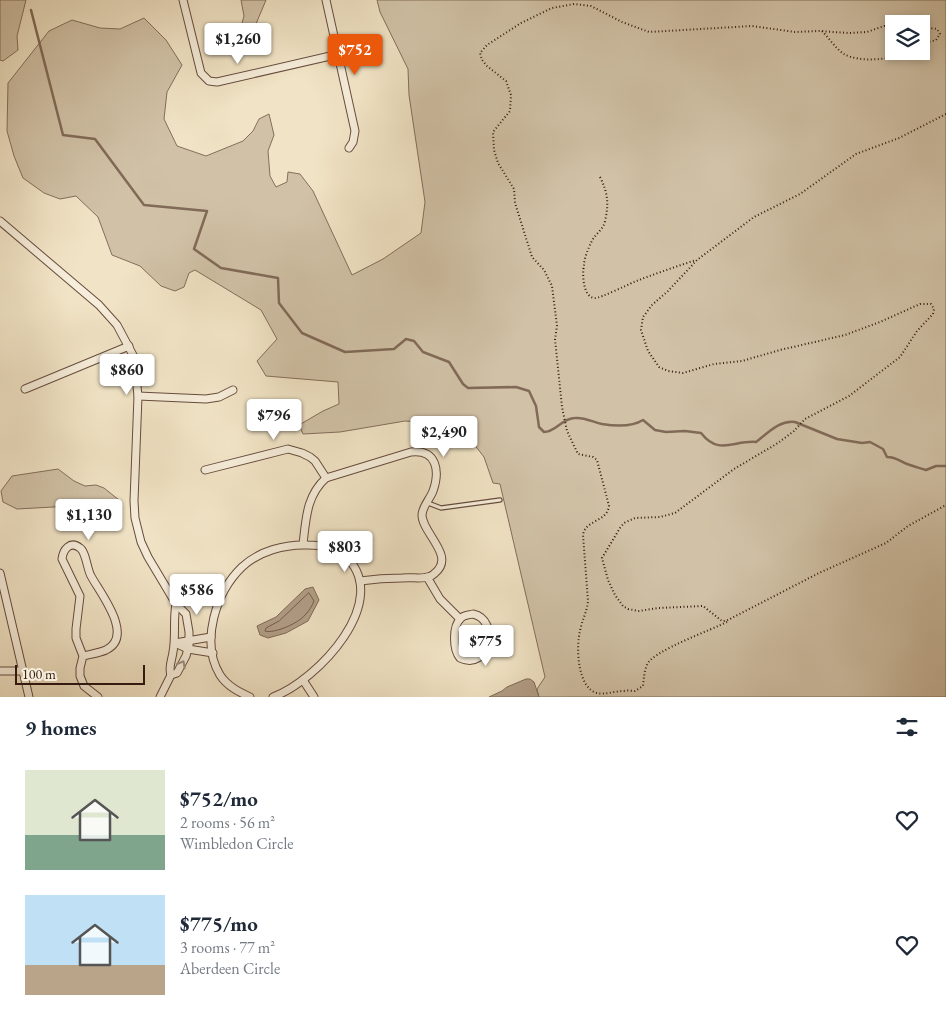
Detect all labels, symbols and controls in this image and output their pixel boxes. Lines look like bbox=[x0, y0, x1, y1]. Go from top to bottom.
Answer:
map controls bbox=[885, 15, 930, 60]
button: layers bbox=[885, 15, 930, 60]
pin: $1,260 bbox=[197, 22, 279, 65]
text: $1,260 bbox=[215, 28, 261, 49]
pin: $752 bbox=[325, 34, 385, 76]
text: $752 bbox=[339, 39, 371, 60]
pin: $860 bbox=[97, 354, 157, 396]
text: $860 bbox=[111, 359, 143, 380]
pin: $796 bbox=[244, 398, 304, 441]
text: $796 bbox=[258, 404, 290, 425]
pin: $2,490 bbox=[403, 416, 485, 458]
text: $2,490 bbox=[421, 421, 467, 442]
pin: $1,130 bbox=[48, 498, 130, 541]
text: $1,130 bbox=[66, 504, 112, 525]
pin: $803 bbox=[315, 530, 375, 573]
text: $803 bbox=[329, 536, 361, 557]
pin: $586 bbox=[167, 574, 227, 616]
text: $586 bbox=[181, 579, 213, 600]
pin: $775 bbox=[456, 624, 516, 667]
text: $775 bbox=[470, 630, 502, 651]
one-way arrow bbox=[176, 661, 186, 670]
scale bar bbox=[15, 662, 145, 685]
text: 100 m bbox=[22, 665, 56, 683]
icon: filters bbox=[893, 713, 921, 741]
text: 9 homes bbox=[25, 714, 97, 741]
text: $752/mo bbox=[180, 785, 258, 812]
icon: home bbox=[65, 790, 125, 850]
icon: heart bbox=[893, 806, 921, 834]
text: 2 rooms · 56 m² bbox=[180, 812, 275, 833]
text: Wimbledon Circle bbox=[180, 833, 294, 854]
text: $775/mo bbox=[180, 910, 258, 937]
icon: home bbox=[65, 915, 125, 975]
icon: heart bbox=[893, 931, 921, 959]
text: 3 rooms · 77 m² bbox=[180, 937, 275, 958]
text: Aberdeen Circle bbox=[180, 958, 280, 979]

